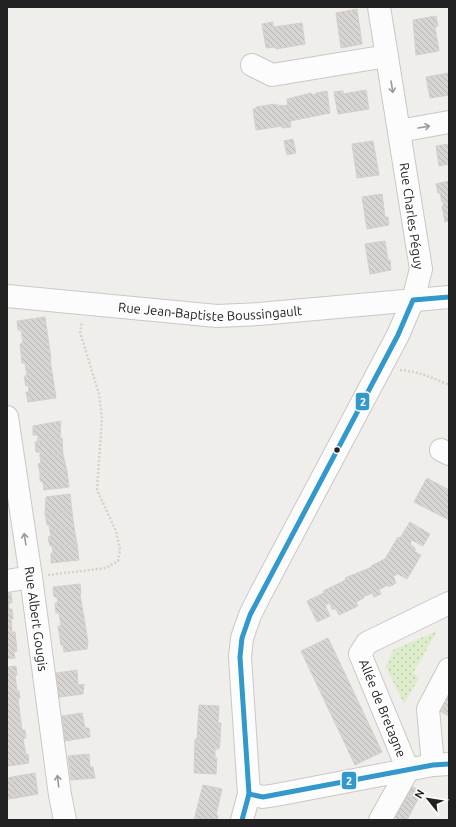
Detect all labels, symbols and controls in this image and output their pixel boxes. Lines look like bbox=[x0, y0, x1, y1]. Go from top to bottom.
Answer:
one-way arrow bbox=[388, 80, 396, 93]
one-way arrow bbox=[417, 122, 430, 130]
street label: Rue Charles Péguy bbox=[398, 162, 426, 270]
street label: Rue Jean-Baptiste Boussingault bbox=[118, 300, 303, 323]
line badge: 2 bbox=[355, 392, 370, 411]
text: 2 bbox=[360, 396, 366, 408]
unlabelled marker bbox=[332, 445, 342, 455]
one-way arrow bbox=[21, 533, 29, 546]
street label: Rue Albert Gougis bbox=[23, 566, 50, 672]
street label: Allée de Bretagne bbox=[357, 657, 409, 759]
line badge: 2 bbox=[341, 771, 357, 790]
one-way arrow bbox=[54, 775, 62, 788]
text: 2 bbox=[346, 775, 352, 787]
north arrow bbox=[408, 779, 448, 819]
text: N bbox=[412, 787, 427, 801]

